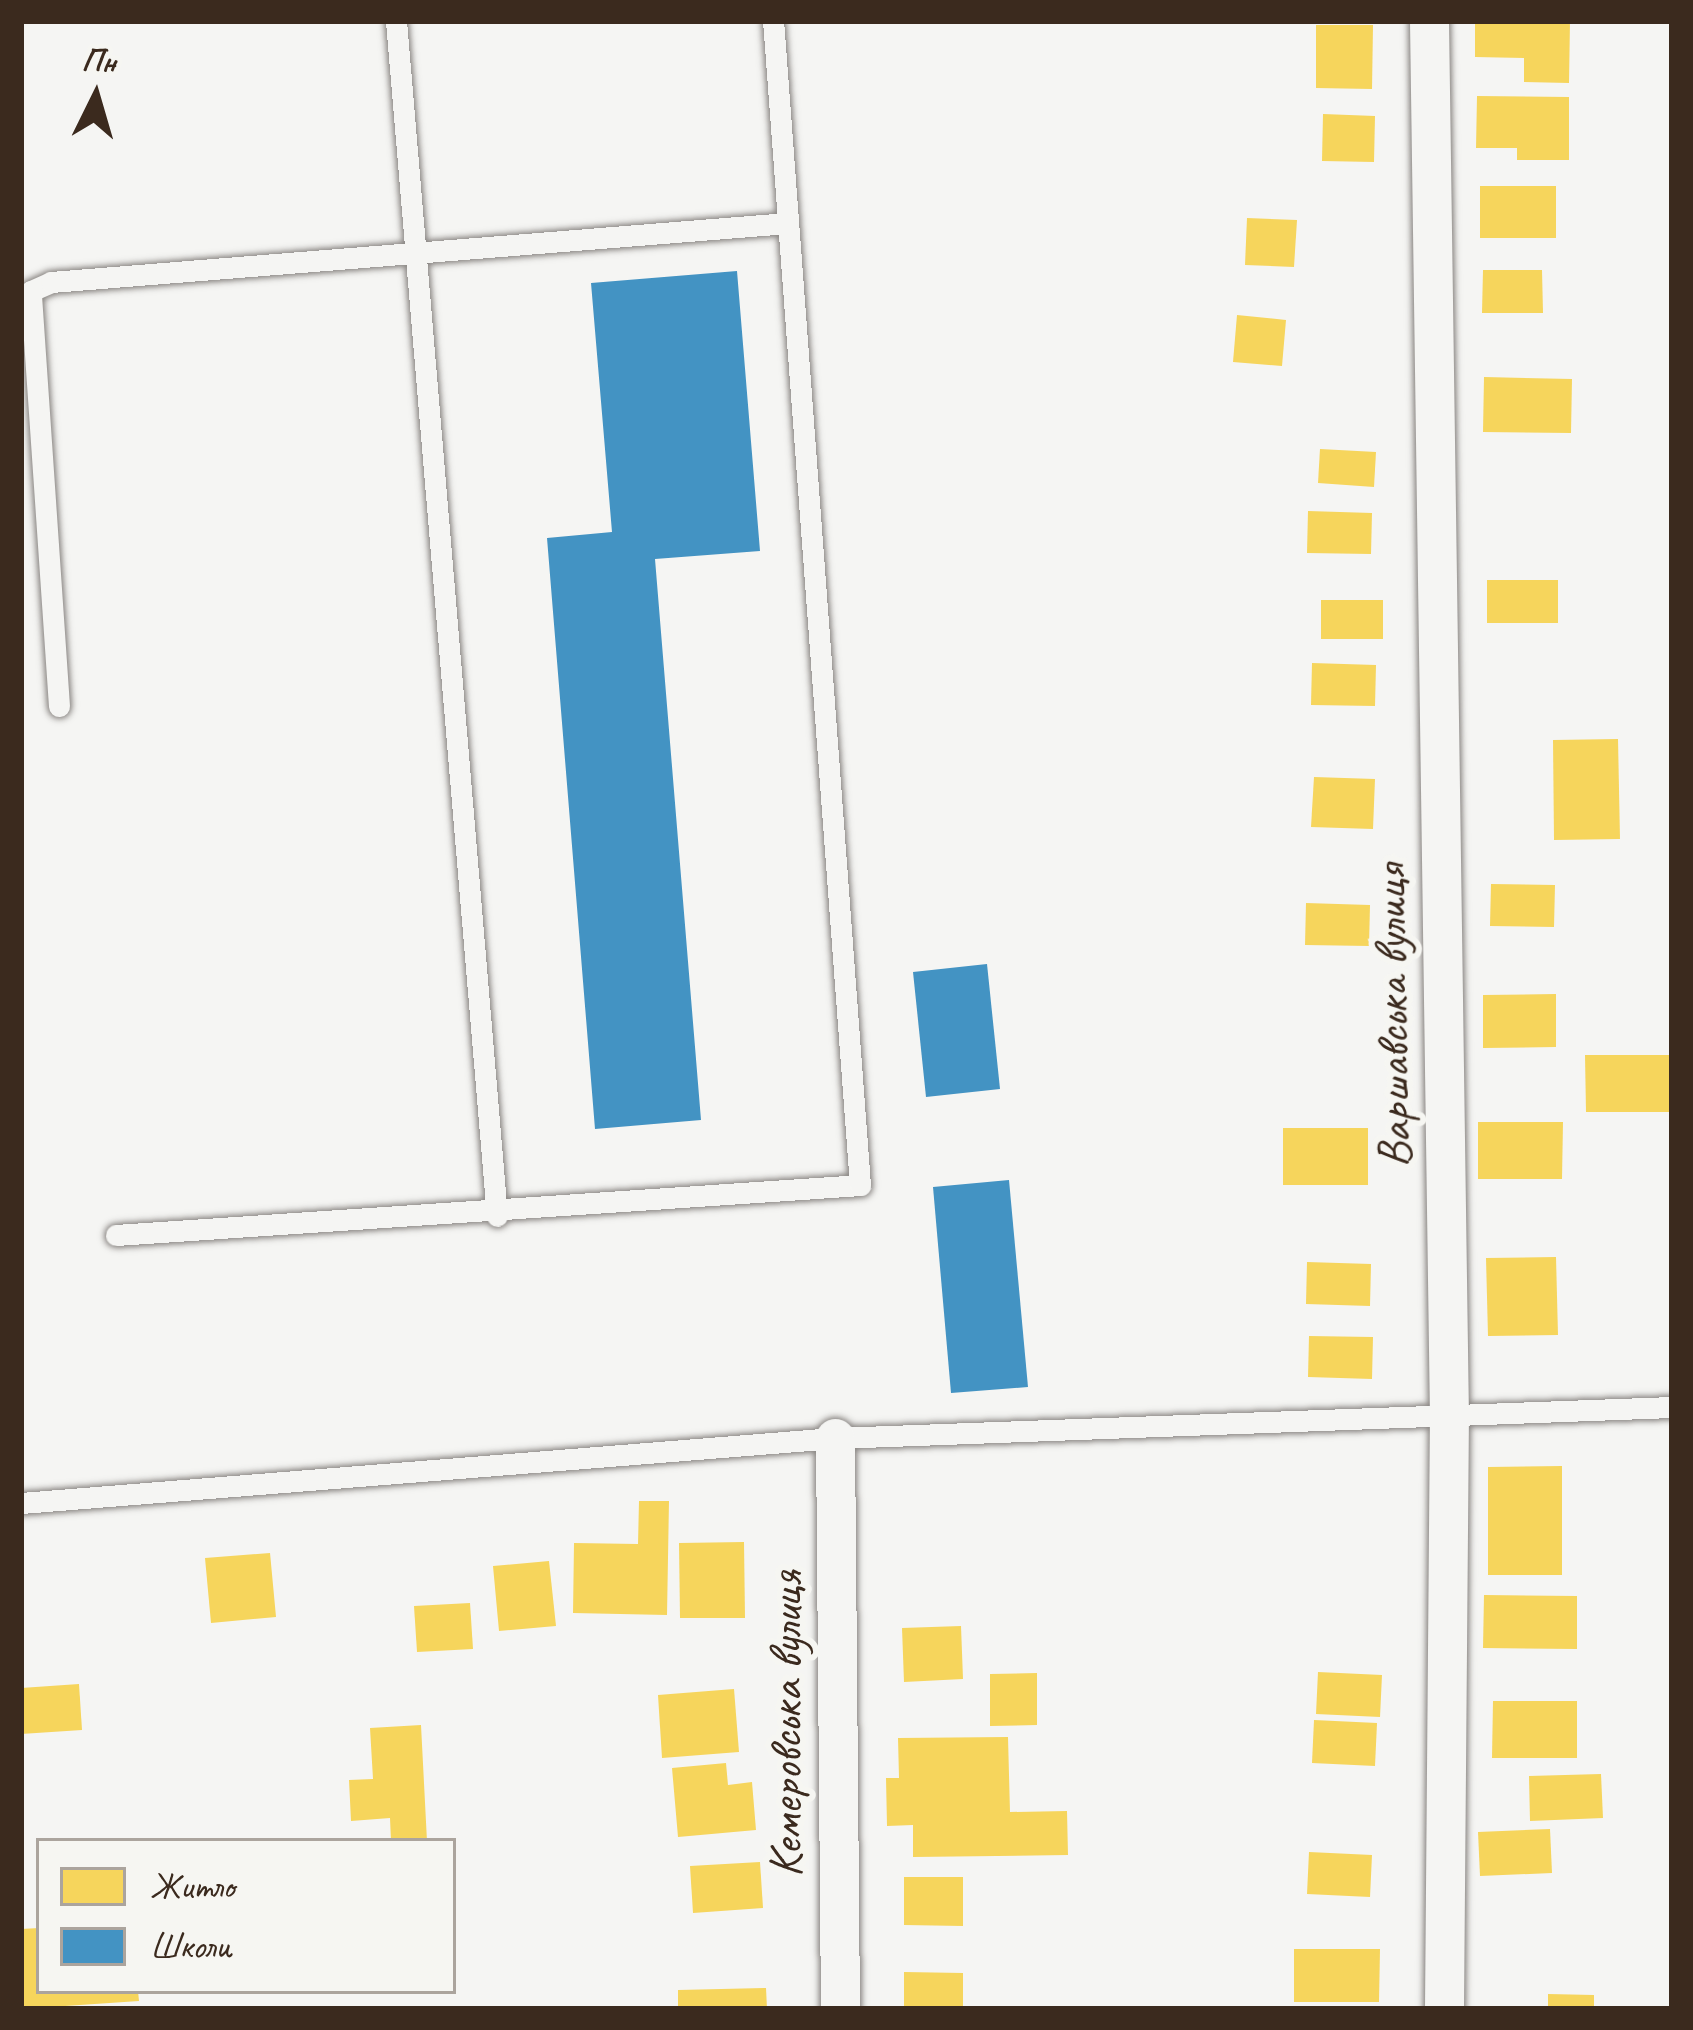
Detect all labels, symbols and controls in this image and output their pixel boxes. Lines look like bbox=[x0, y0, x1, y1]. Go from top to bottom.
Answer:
north arrow bbox=[36, 36, 156, 156]
text: Пн bbox=[80, 38, 118, 83]
street label: Варшавська вулиця bbox=[1361, 864, 1423, 1168]
street label: Кемеровська вулиця bbox=[757, 1569, 815, 1879]
legend bbox=[36, 1838, 456, 1994]
text: Житло bbox=[150, 1863, 234, 1909]
text: Школи bbox=[150, 1923, 231, 1969]

